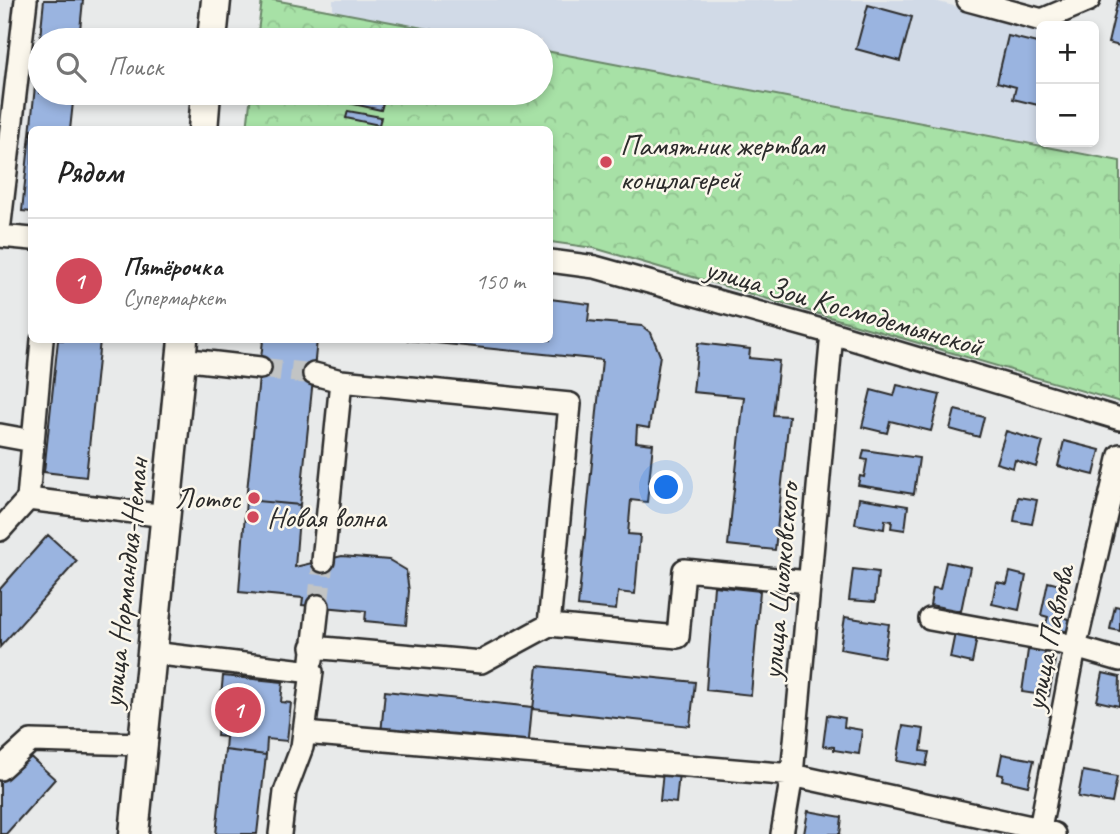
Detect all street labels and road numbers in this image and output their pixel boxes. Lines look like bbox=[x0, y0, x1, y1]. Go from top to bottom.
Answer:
street label: улица Зои Космодемьянской bbox=[699, 249, 988, 365]
street label: улица Нормандия-Неман bbox=[93, 454, 157, 712]
street label: улица Циолковского bbox=[752, 478, 808, 683]
street label: улица Павлова bbox=[1015, 559, 1083, 716]

